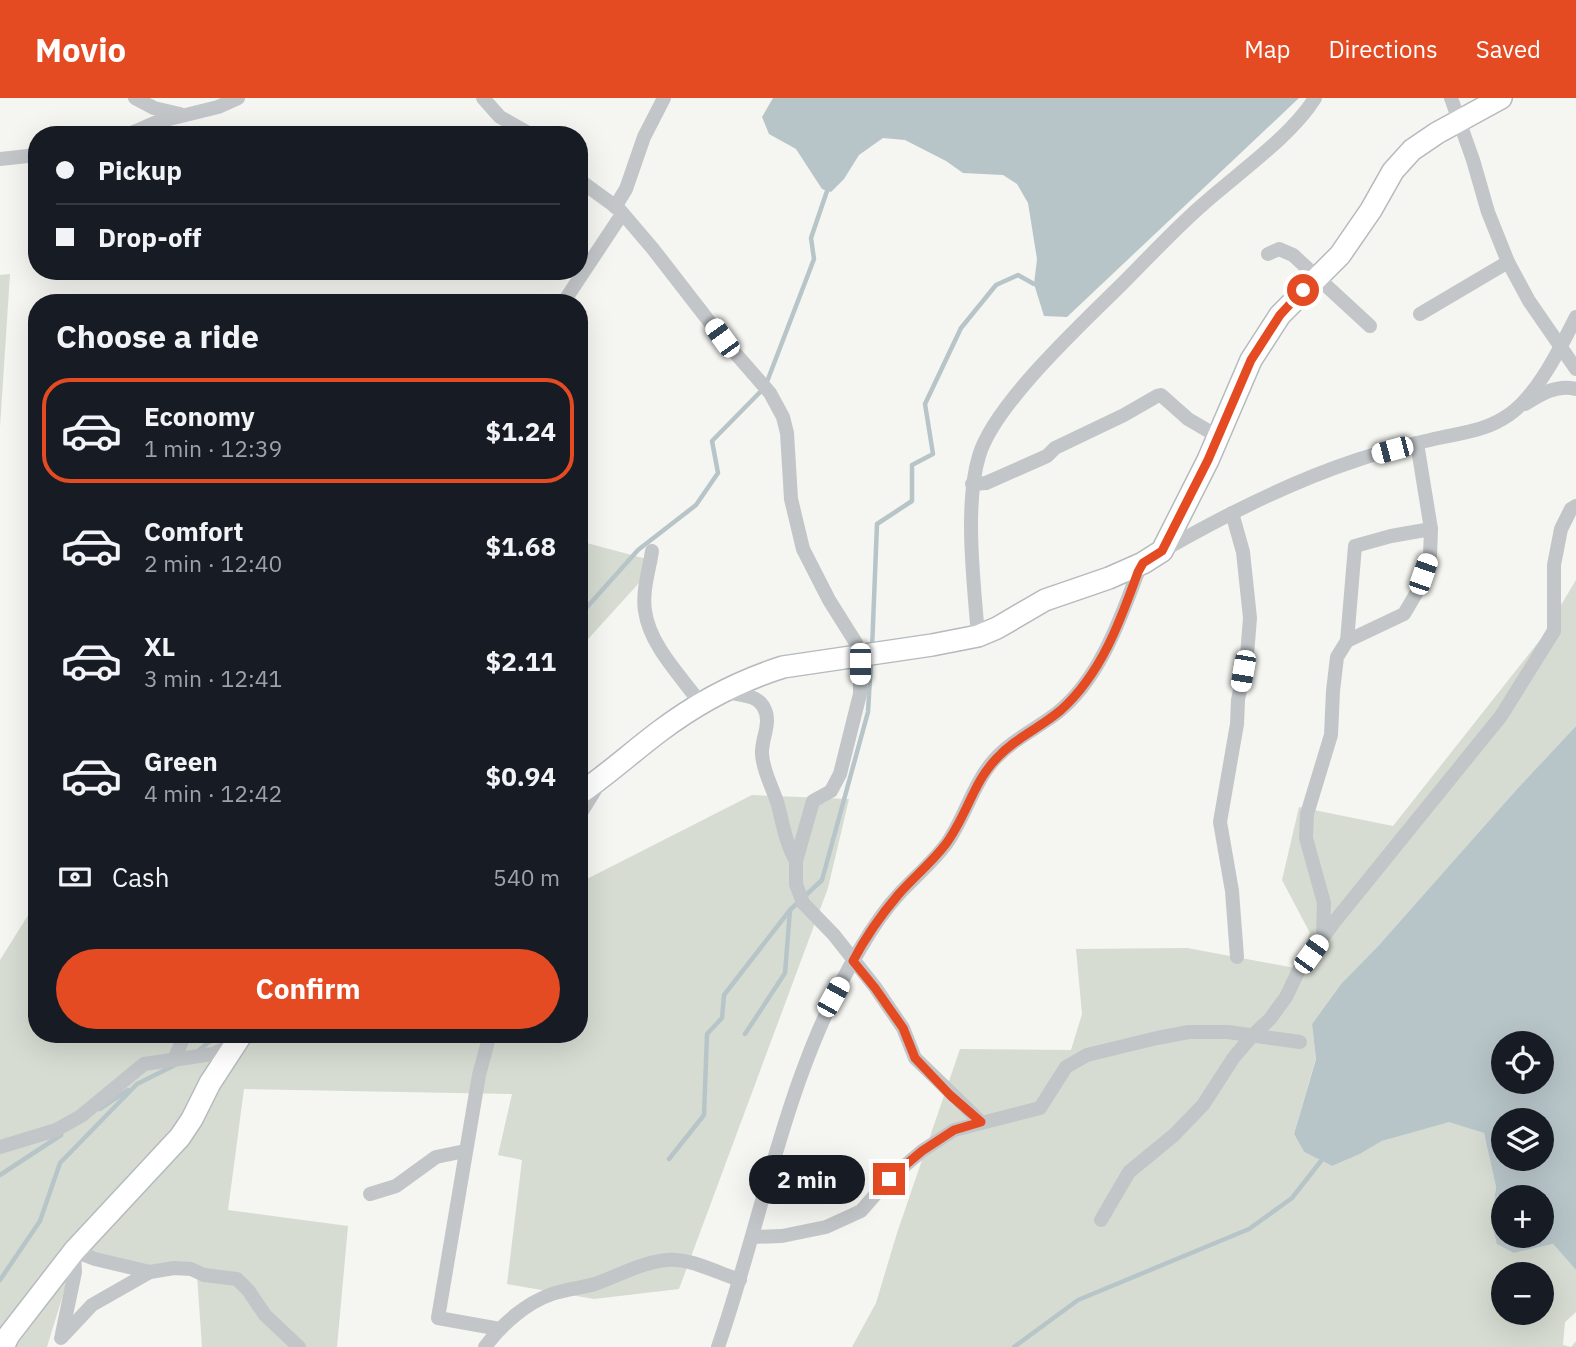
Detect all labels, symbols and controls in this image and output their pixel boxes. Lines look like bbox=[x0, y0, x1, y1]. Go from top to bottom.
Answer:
text: Movio bbox=[35, 28, 126, 71]
text: Map bbox=[1244, 33, 1290, 65]
text: Directions bbox=[1328, 33, 1438, 65]
text: Saved bbox=[1476, 33, 1541, 65]
text: Pickup bbox=[98, 153, 182, 187]
text: Drop-off bbox=[98, 220, 201, 254]
route start bbox=[1287, 274, 1319, 306]
text: Choose a ride bbox=[56, 315, 259, 357]
car bbox=[702, 315, 743, 361]
icon: car bbox=[60, 399, 123, 462]
text: Economy bbox=[144, 399, 255, 433]
text: $1.24 bbox=[486, 414, 556, 448]
text: 1 min · 12:39 bbox=[144, 433, 282, 463]
car bbox=[1369, 434, 1416, 466]
icon: car bbox=[60, 514, 123, 577]
text: Comfort bbox=[144, 514, 243, 548]
text: $1.68 bbox=[486, 529, 556, 563]
text: 2 min · 12:40 bbox=[144, 548, 282, 578]
car bbox=[1407, 551, 1440, 597]
icon: car bbox=[60, 629, 123, 692]
text: XL bbox=[144, 629, 175, 663]
car bbox=[850, 643, 871, 685]
text: $2.11 bbox=[486, 644, 556, 678]
car bbox=[1230, 648, 1257, 694]
text: 3 min · 12:41 bbox=[144, 663, 282, 693]
icon: car bbox=[60, 744, 123, 807]
text: Green bbox=[144, 744, 218, 778]
text: $0.94 bbox=[486, 759, 556, 793]
text: 4 min · 12:42 bbox=[144, 778, 282, 808]
icon: cash bbox=[56, 858, 94, 896]
text: Cash bbox=[112, 860, 169, 894]
text: 540 m bbox=[493, 862, 560, 892]
car bbox=[1291, 931, 1332, 977]
button: Confirm bbox=[56, 949, 560, 1029]
car bbox=[814, 974, 853, 1020]
map controls bbox=[1491, 1031, 1554, 1325]
button: locate bbox=[1491, 1031, 1554, 1094]
button: layers bbox=[1491, 1108, 1554, 1171]
callout: 2 min bbox=[749, 1154, 864, 1204]
route end bbox=[873, 1163, 905, 1195]
text: 2 min bbox=[777, 1164, 837, 1194]
button: + bbox=[1491, 1185, 1554, 1248]
button: − bbox=[1491, 1262, 1554, 1325]

